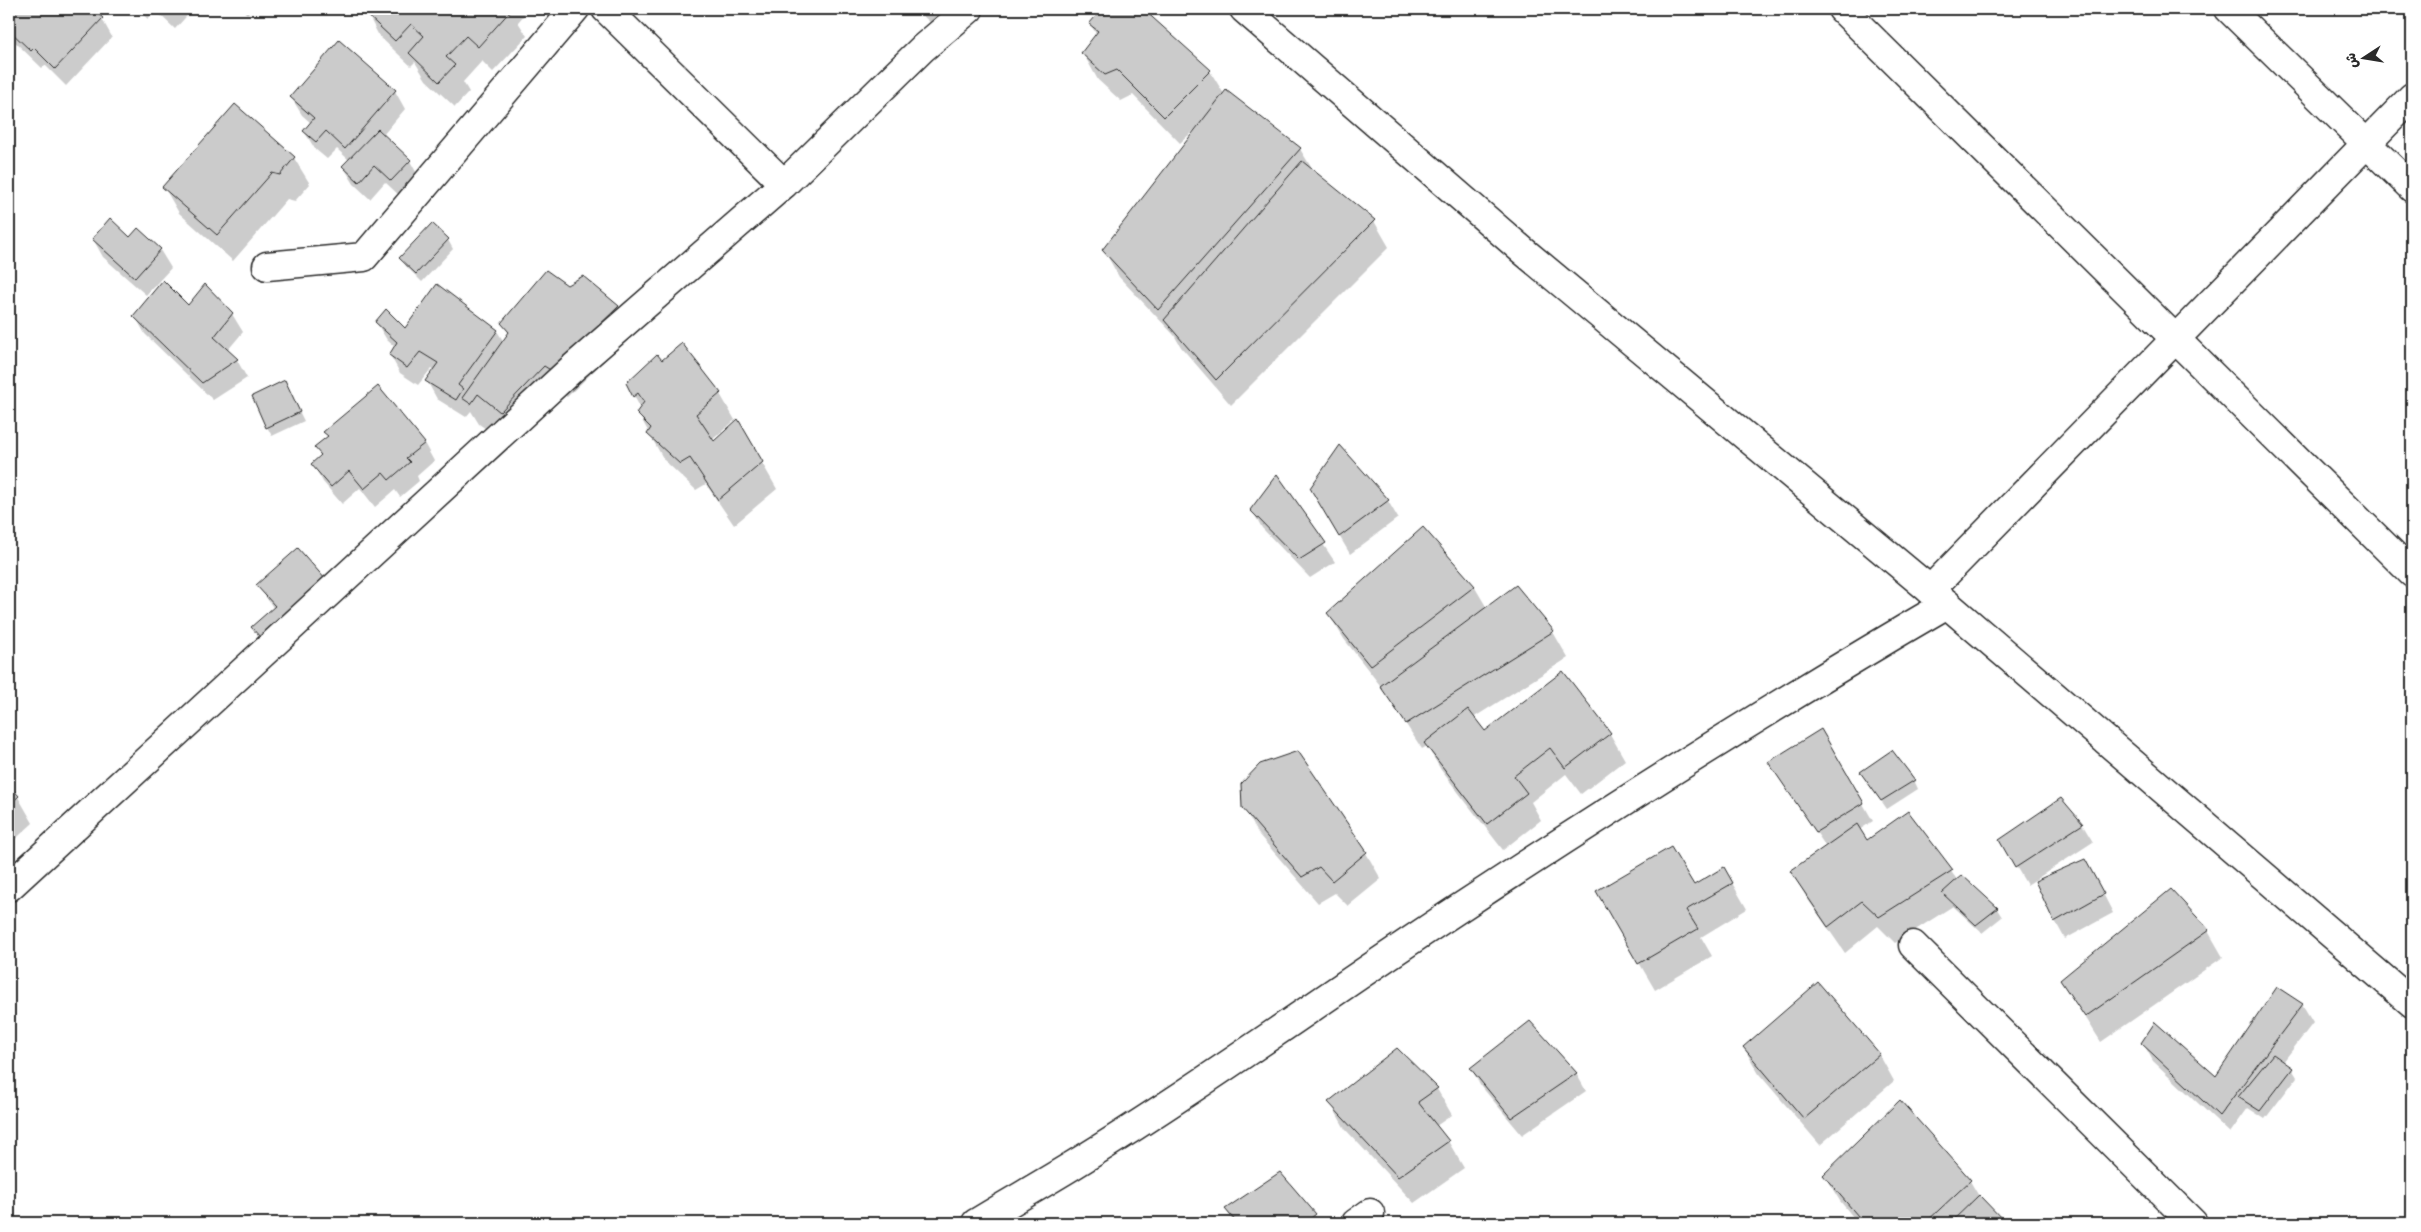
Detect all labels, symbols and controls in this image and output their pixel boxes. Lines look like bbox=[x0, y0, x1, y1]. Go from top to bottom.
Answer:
north arrow bbox=[2338, 32, 2388, 82]
text: ش bbox=[2342, 51, 2362, 70]

